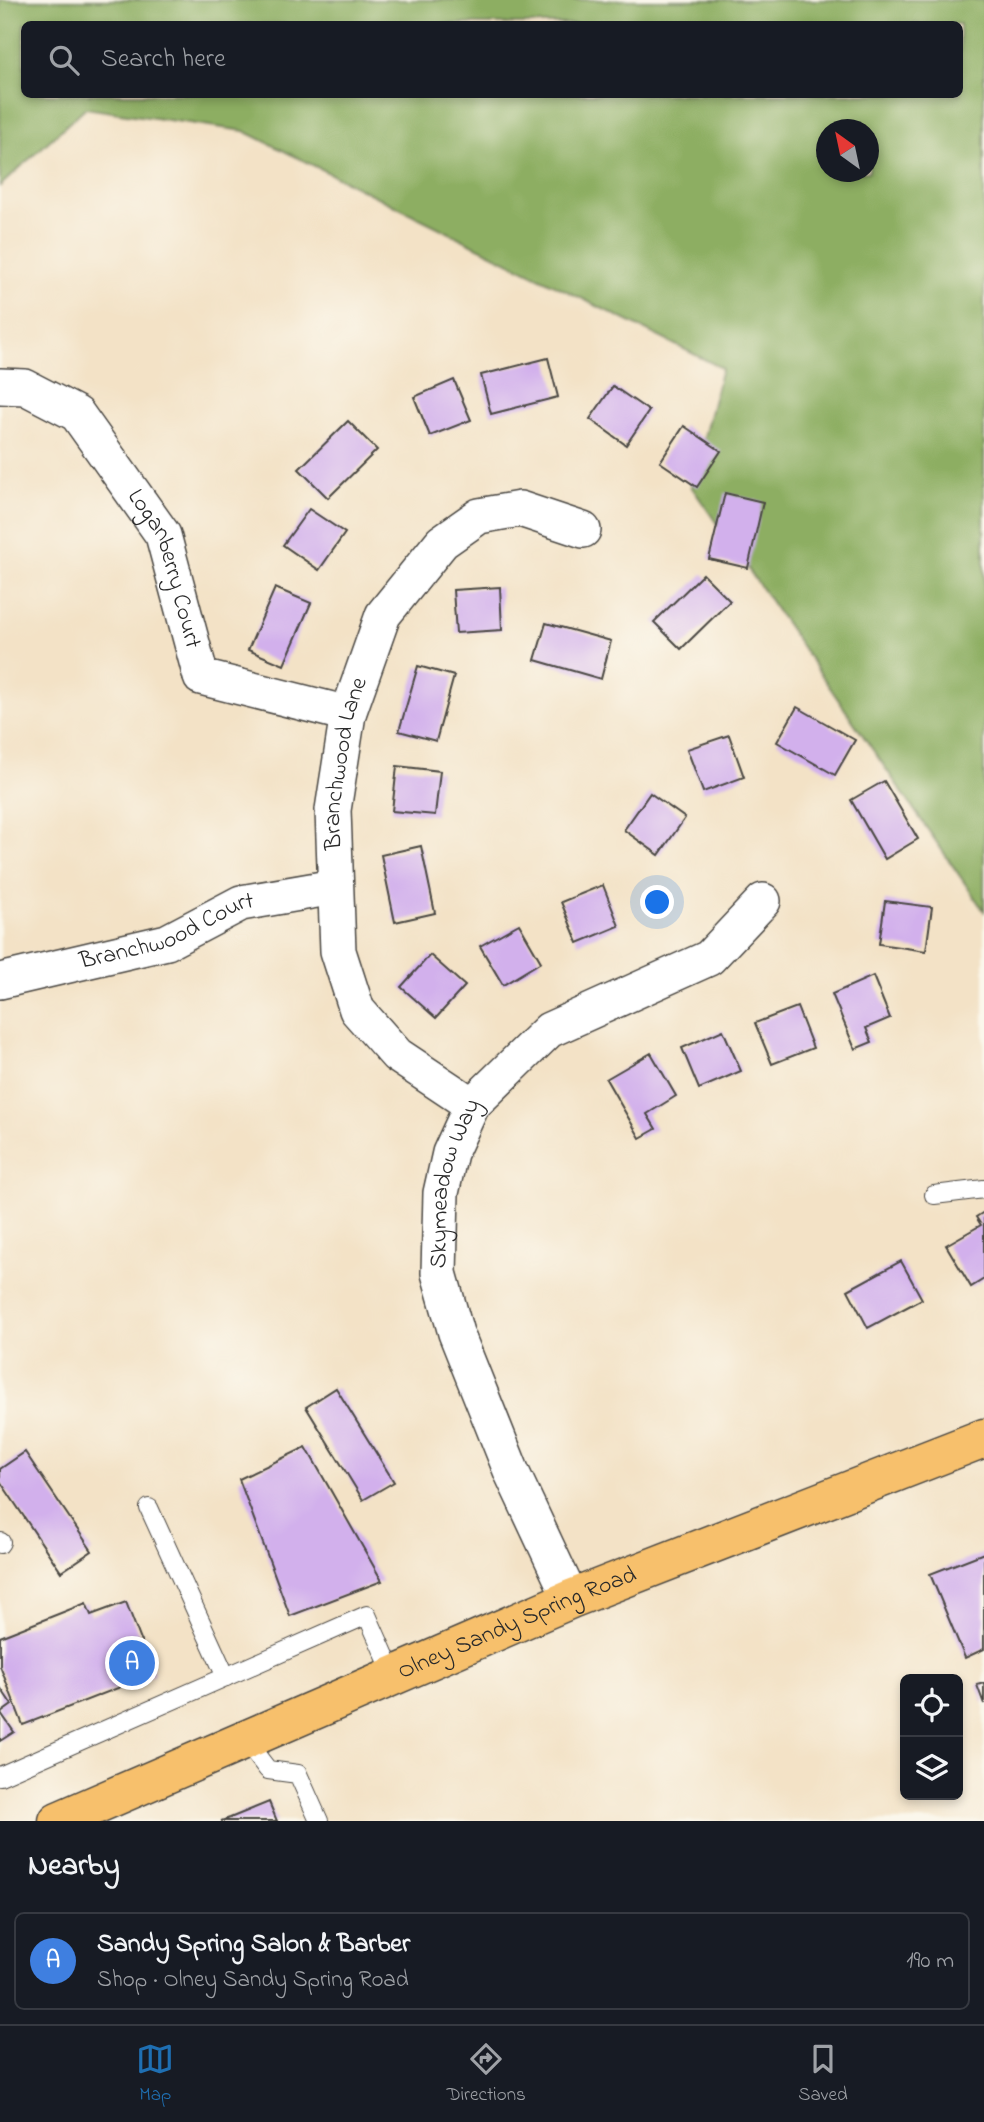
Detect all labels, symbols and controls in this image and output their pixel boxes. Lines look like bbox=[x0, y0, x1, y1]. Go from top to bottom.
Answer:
search box bbox=[21, 21, 963, 98]
icon: search bbox=[45, 41, 83, 79]
text: Search here bbox=[101, 41, 226, 79]
north arrow bbox=[816, 119, 879, 182]
street label: Loganberry Court bbox=[118, 482, 210, 652]
street label: Branchwood Lane bbox=[315, 672, 377, 851]
street label: Branchwood Court bbox=[75, 884, 256, 980]
your location bbox=[640, 885, 674, 919]
street label: Skymeadow Way bbox=[422, 1093, 491, 1269]
street label: Olney Sandy Spring Road bbox=[392, 1557, 642, 1689]
pin: A bbox=[109, 1637, 155, 1689]
map controls bbox=[900, 1674, 963, 1800]
button: locate bbox=[900, 1674, 963, 1737]
button: layers bbox=[900, 1737, 963, 1800]
text: Nearby bbox=[28, 1845, 120, 1889]
text: Sandy Spring Salon & Barber bbox=[97, 1926, 410, 1964]
text: A bbox=[46, 1945, 60, 1978]
text: 190 m bbox=[906, 1945, 954, 1978]
text: Shop · Olney Sandy Spring Road bbox=[97, 1964, 409, 1997]
tab: Map bbox=[136, 2040, 174, 2109]
tab: Directions bbox=[447, 2040, 526, 2109]
tab: Saved bbox=[798, 2040, 848, 2109]

